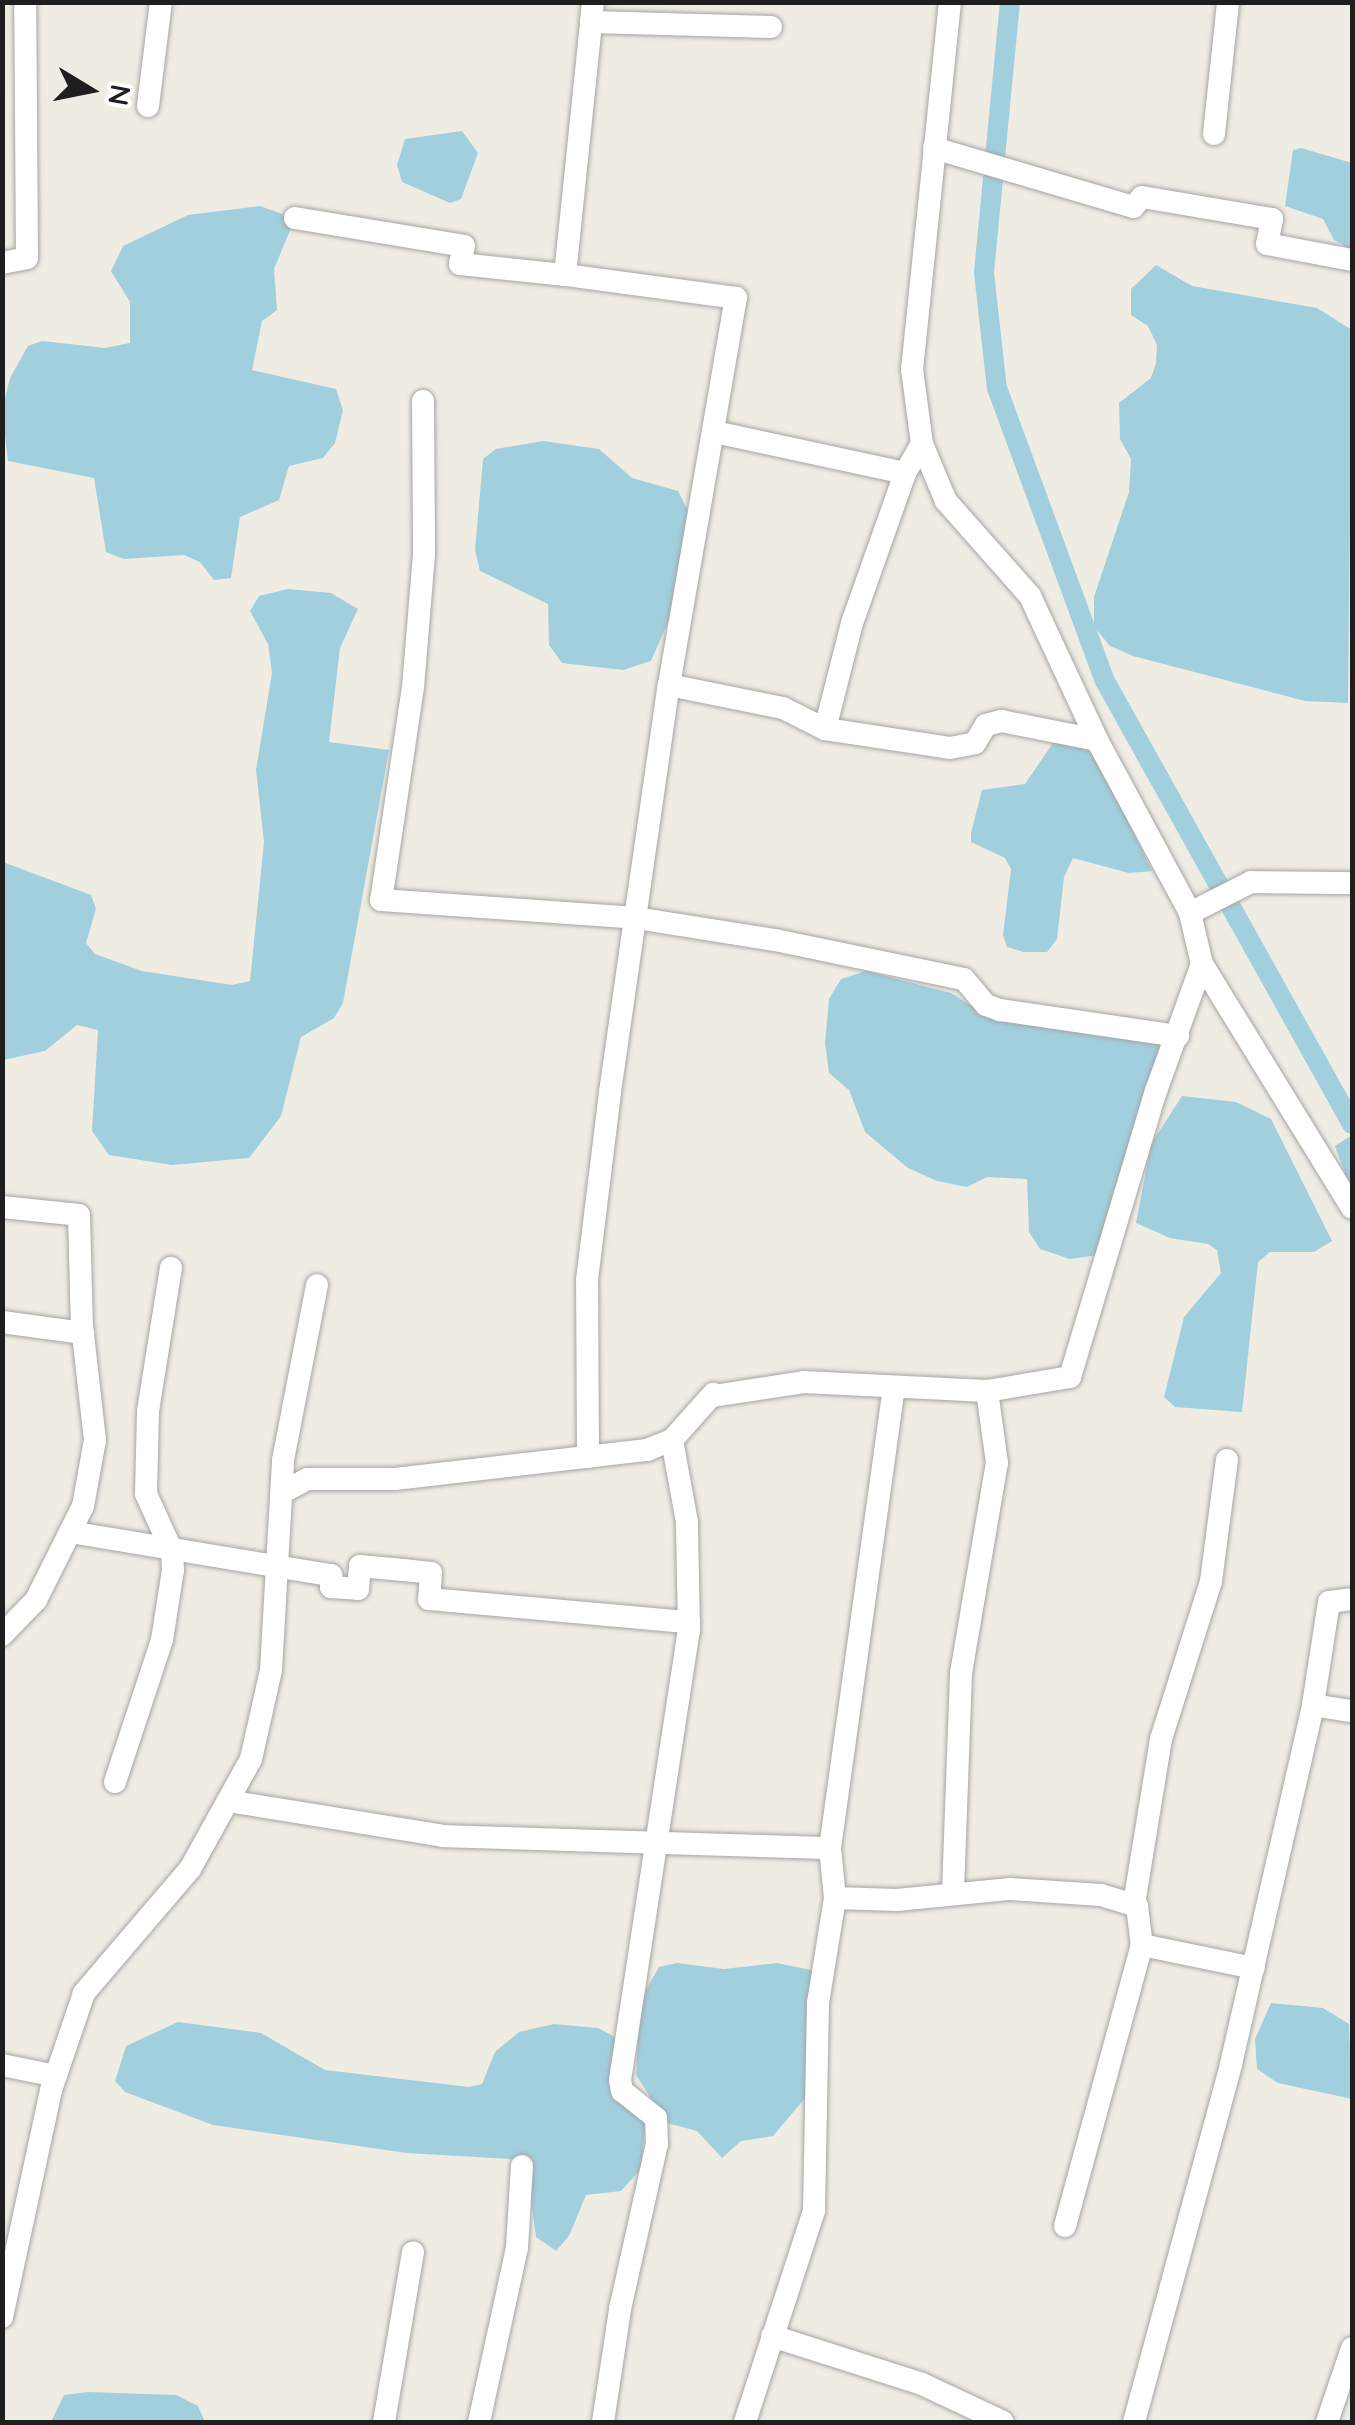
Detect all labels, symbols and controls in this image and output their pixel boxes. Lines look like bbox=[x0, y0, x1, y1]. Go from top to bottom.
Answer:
north arrow bbox=[40, 40, 140, 140]
text: N bbox=[101, 82, 139, 108]

